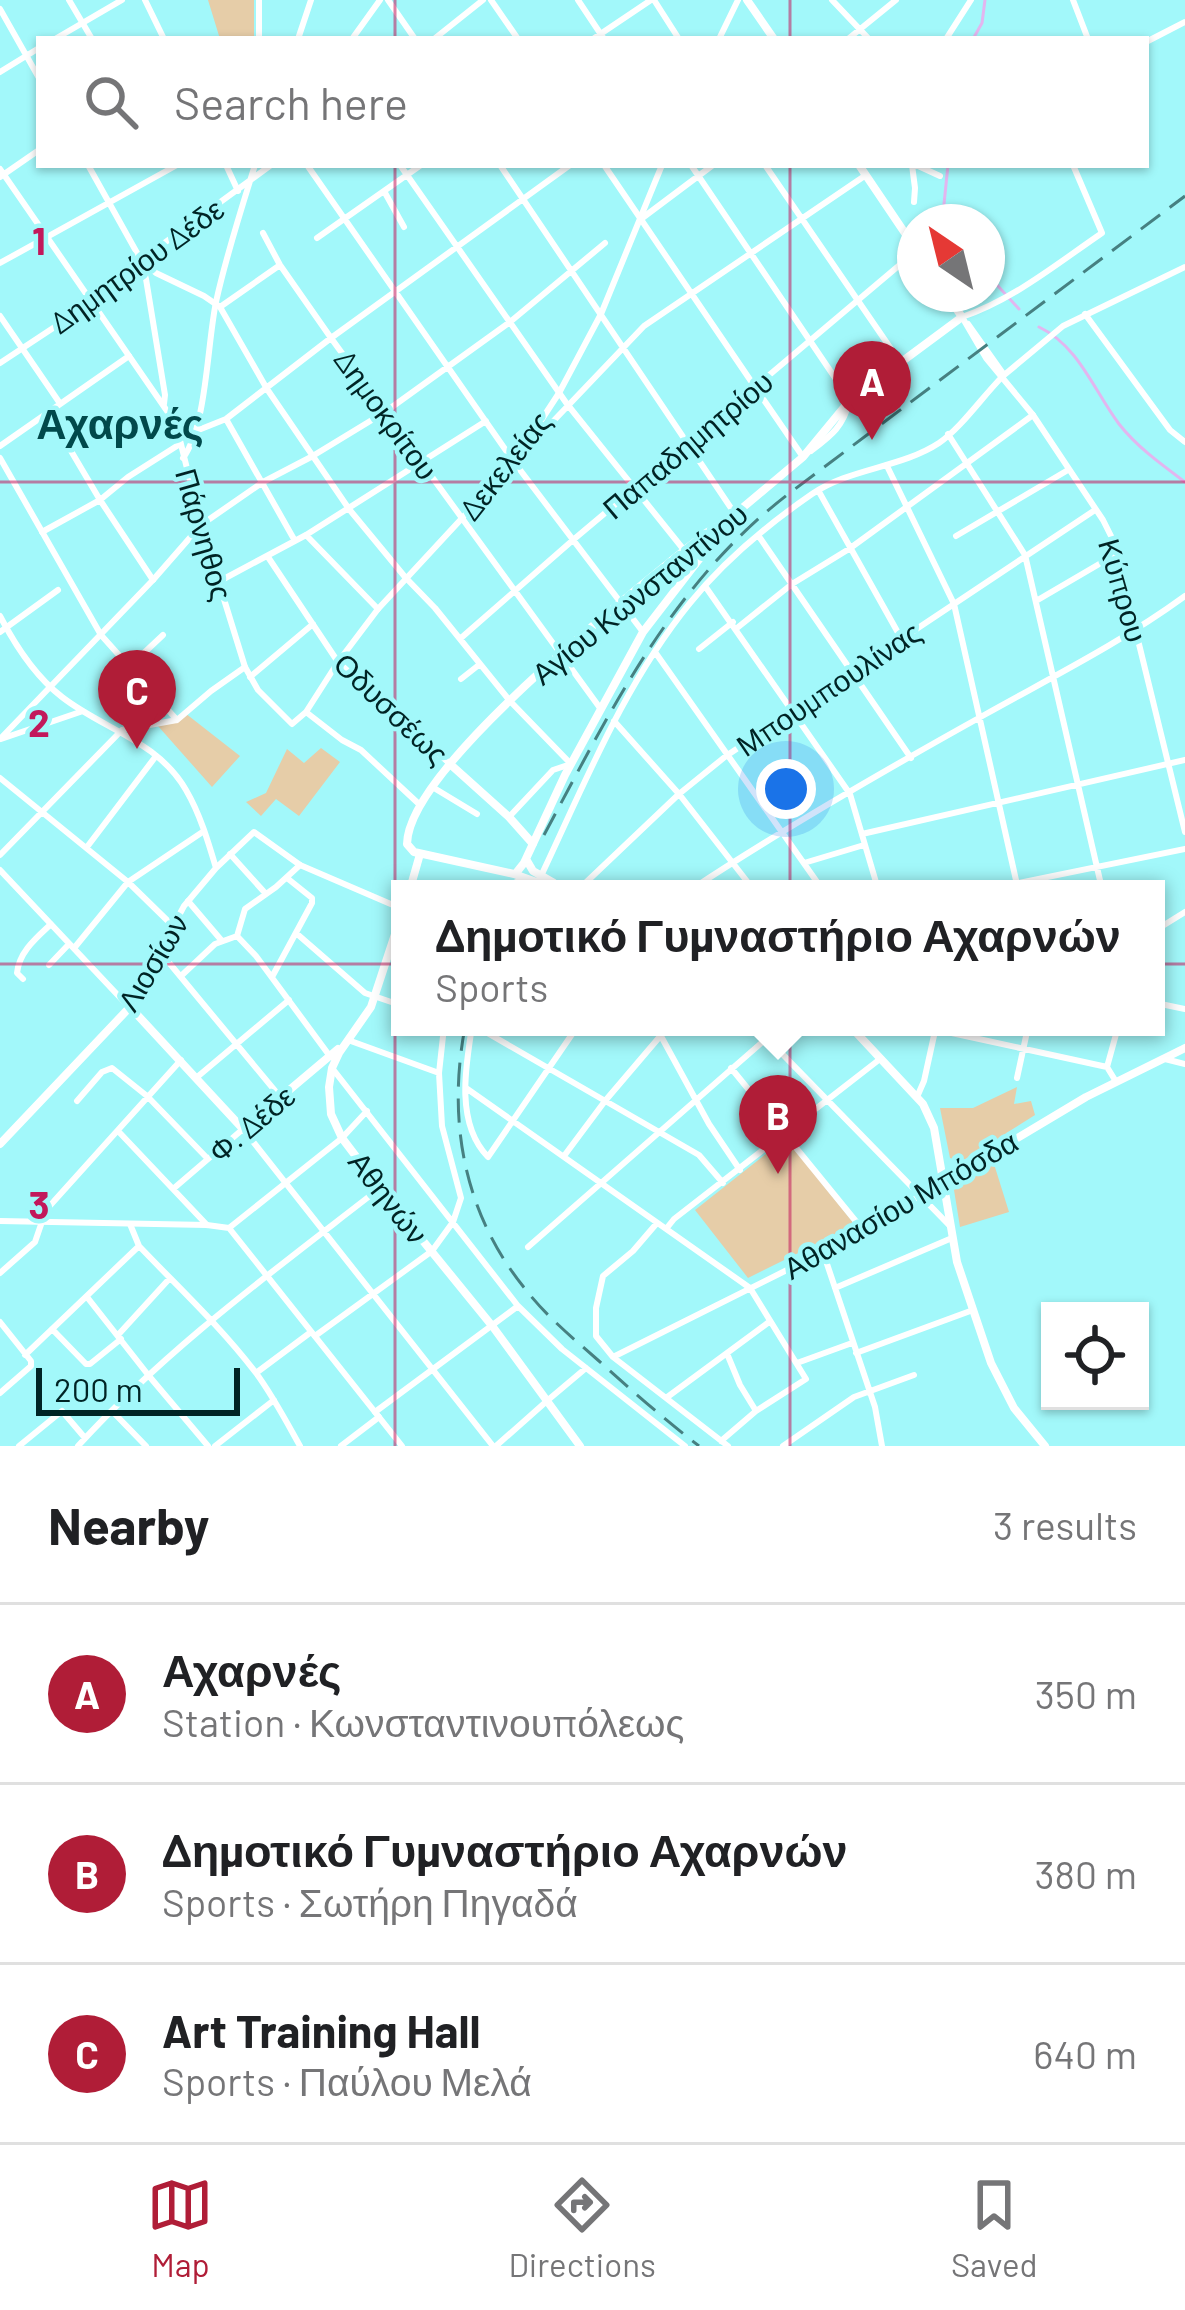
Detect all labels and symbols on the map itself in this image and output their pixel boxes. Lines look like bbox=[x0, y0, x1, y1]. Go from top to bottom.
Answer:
street label: Δημητρίου Δέδε bbox=[42, 190, 230, 340]
north arrow bbox=[897, 204, 1005, 312]
text: 1 bbox=[32, 216, 46, 263]
pin: A bbox=[833, 341, 911, 440]
street label: Δημοκρίτου bbox=[328, 342, 446, 486]
street label: Παπαδημητρίου bbox=[595, 362, 779, 526]
district label: Αχαρνές bbox=[36, 397, 204, 448]
street label: Δεκελείας bbox=[450, 404, 558, 526]
street label: Πάρνηθος bbox=[169, 464, 241, 604]
street label: Αγίου Κωνσταντίνου bbox=[524, 495, 754, 691]
street label: Κύπρου bbox=[1092, 534, 1156, 646]
street label: Μπουμπουλίνας bbox=[729, 613, 927, 763]
street label: Οδυσσέως bbox=[327, 645, 457, 771]
pin: C bbox=[98, 650, 176, 749]
text: 2 bbox=[28, 698, 50, 745]
your location bbox=[756, 759, 816, 819]
street label: Λιοσίων bbox=[109, 907, 195, 1017]
pin: B bbox=[739, 1075, 817, 1174]
street label: Φ. Δέδε bbox=[201, 1077, 301, 1169]
street label: Αθανασίου Μπόσδα bbox=[777, 1122, 1023, 1286]
street label: Αθηνών bbox=[342, 1144, 436, 1250]
text: 3 bbox=[28, 1180, 50, 1227]
scale bar bbox=[36, 1362, 240, 1415]

